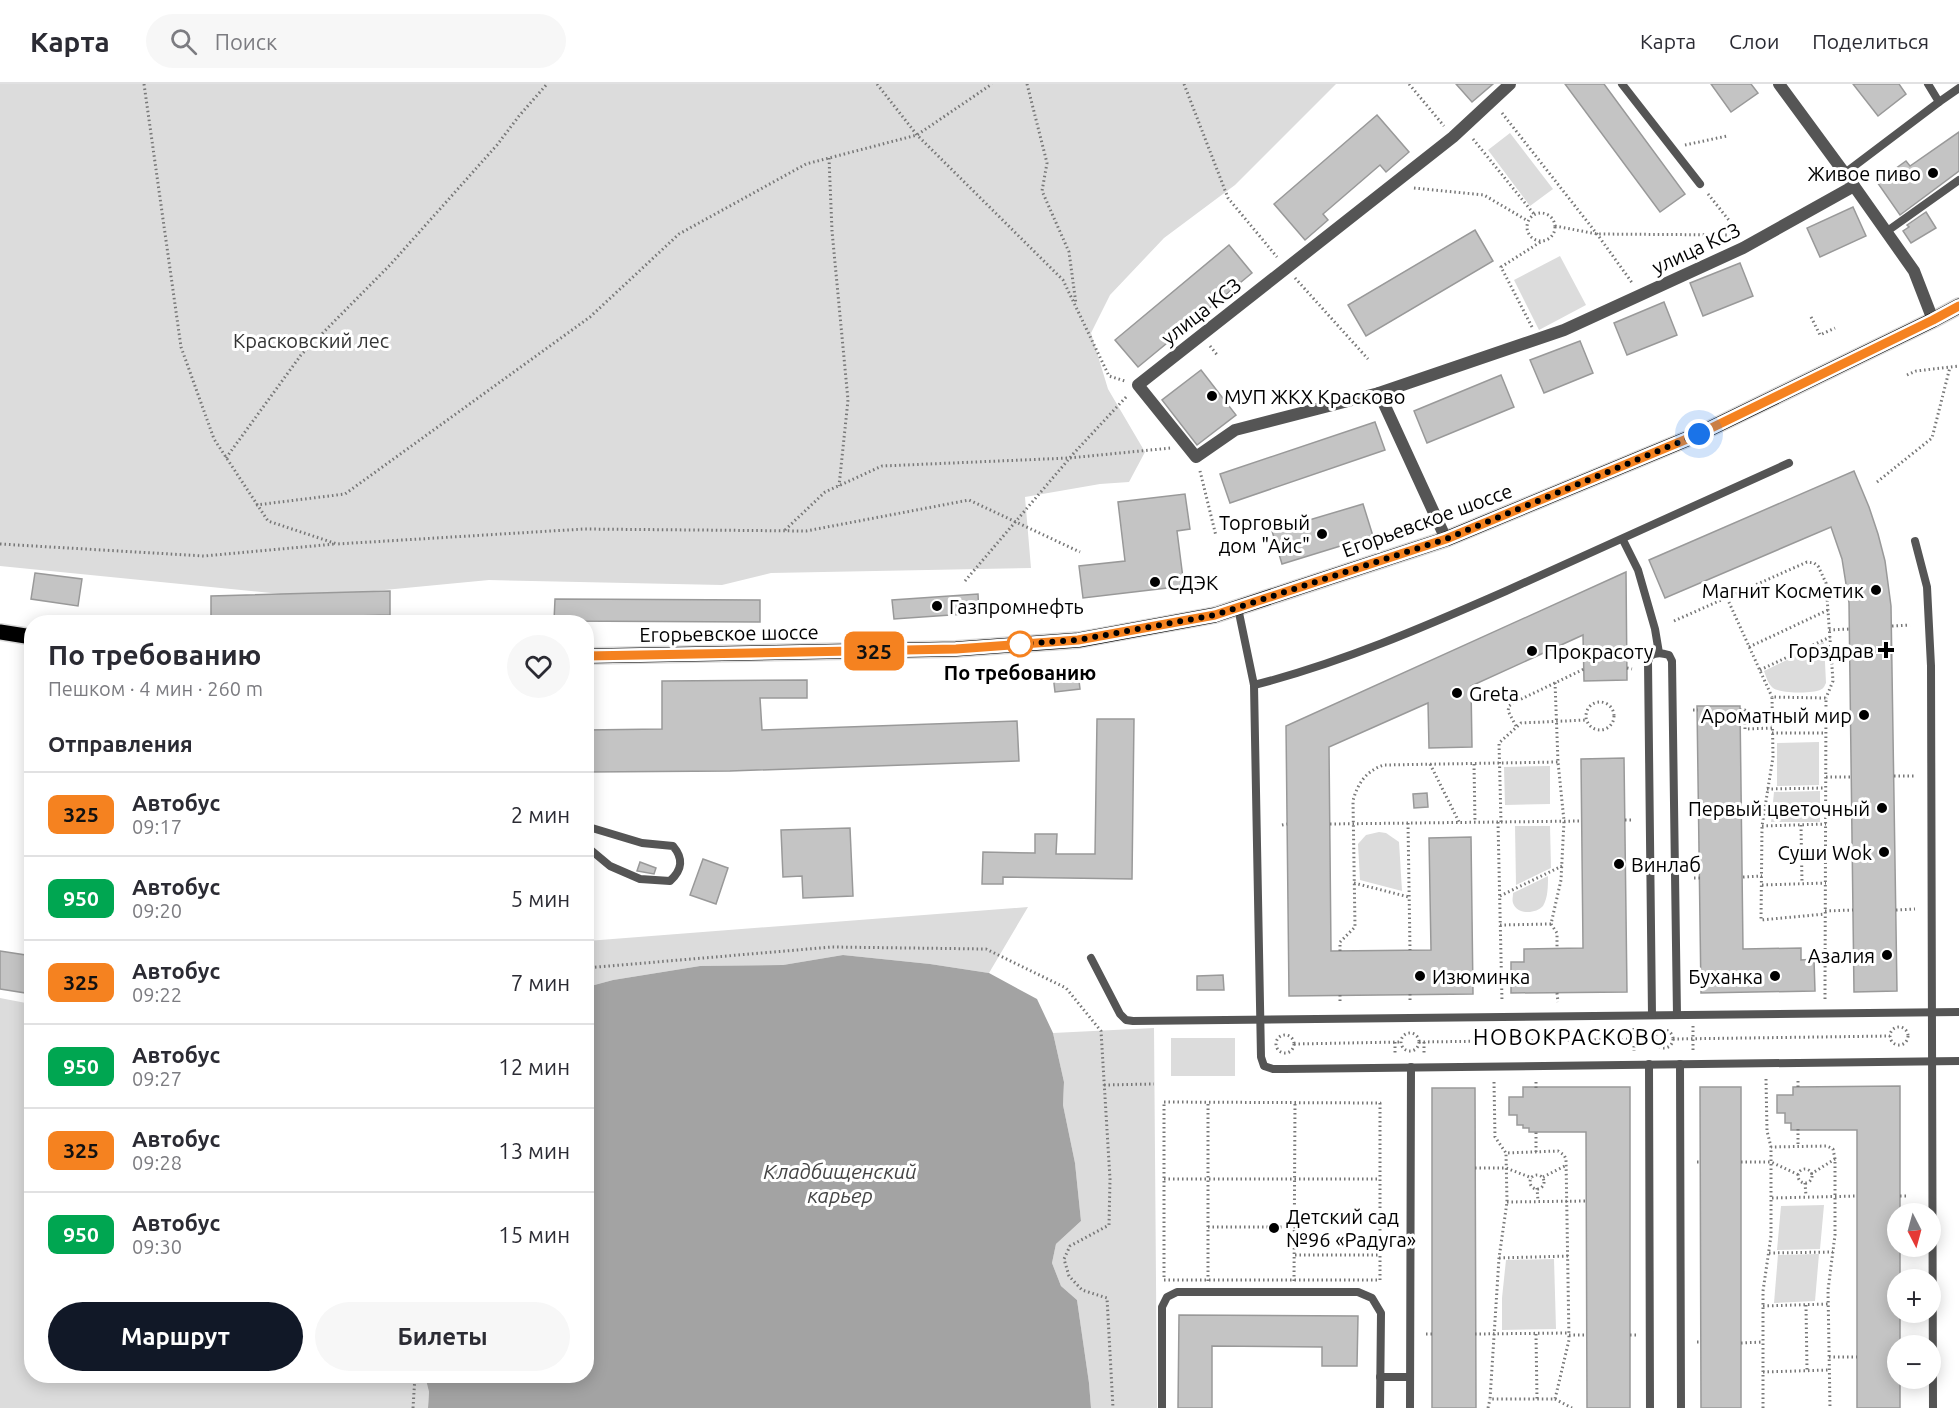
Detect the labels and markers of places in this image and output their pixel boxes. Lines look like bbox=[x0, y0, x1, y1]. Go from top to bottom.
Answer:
place label: Живое пиво bbox=[1807, 162, 1921, 185]
marker: Живое пиво bbox=[1926, 166, 1940, 180]
place label: МУП ЖКХ Красково bbox=[1224, 385, 1405, 408]
marker: МУП ЖКХ Красково bbox=[1205, 389, 1219, 403]
place label: Торговый дом "Айс" bbox=[1219, 511, 1310, 557]
marker: Торговый дом "Айс" bbox=[1315, 527, 1329, 541]
place label: СДЭК bbox=[1167, 571, 1218, 594]
marker: СДЭК bbox=[1148, 575, 1162, 589]
place label: Магнит Косметик bbox=[1702, 579, 1864, 602]
marker: Магнит Косметик bbox=[1869, 583, 1883, 597]
place label: Газпромнефть bbox=[949, 595, 1084, 618]
marker: Газпромнефть bbox=[930, 599, 944, 613]
marker: По требованию bbox=[1007, 631, 1033, 657]
place label: Горздрав bbox=[1788, 639, 1874, 662]
place label: Прокрасоту bbox=[1544, 640, 1654, 663]
marker: Горздрав bbox=[1879, 643, 1893, 657]
marker: Прокрасоту bbox=[1525, 644, 1539, 658]
place label: По требованию bbox=[944, 661, 1096, 684]
place label: Greta bbox=[1469, 682, 1519, 705]
marker: Greta bbox=[1450, 686, 1464, 700]
place label: Ароматный мир bbox=[1701, 704, 1852, 727]
marker: Ароматный мир bbox=[1857, 708, 1871, 722]
place label: Первый цветочный bbox=[1688, 797, 1870, 820]
marker: Первый цветочный bbox=[1875, 801, 1889, 815]
place label: Суши Wok bbox=[1777, 841, 1872, 864]
marker: Суши Wok bbox=[1877, 845, 1891, 859]
place label: Винлаб bbox=[1631, 853, 1701, 876]
marker: Винлаб bbox=[1612, 857, 1626, 871]
place label: Азалия bbox=[1808, 944, 1875, 967]
marker: Азалия bbox=[1880, 948, 1894, 962]
place label: Изюминка bbox=[1432, 965, 1530, 988]
place label: Буханка bbox=[1688, 965, 1763, 988]
marker: Изюминка bbox=[1413, 969, 1427, 983]
marker: Буханка bbox=[1768, 969, 1782, 983]
place label: Детский сад №96 «Радуга» bbox=[1286, 1205, 1416, 1251]
marker: Детский сад №96 «Радуга» bbox=[1267, 1221, 1281, 1235]

